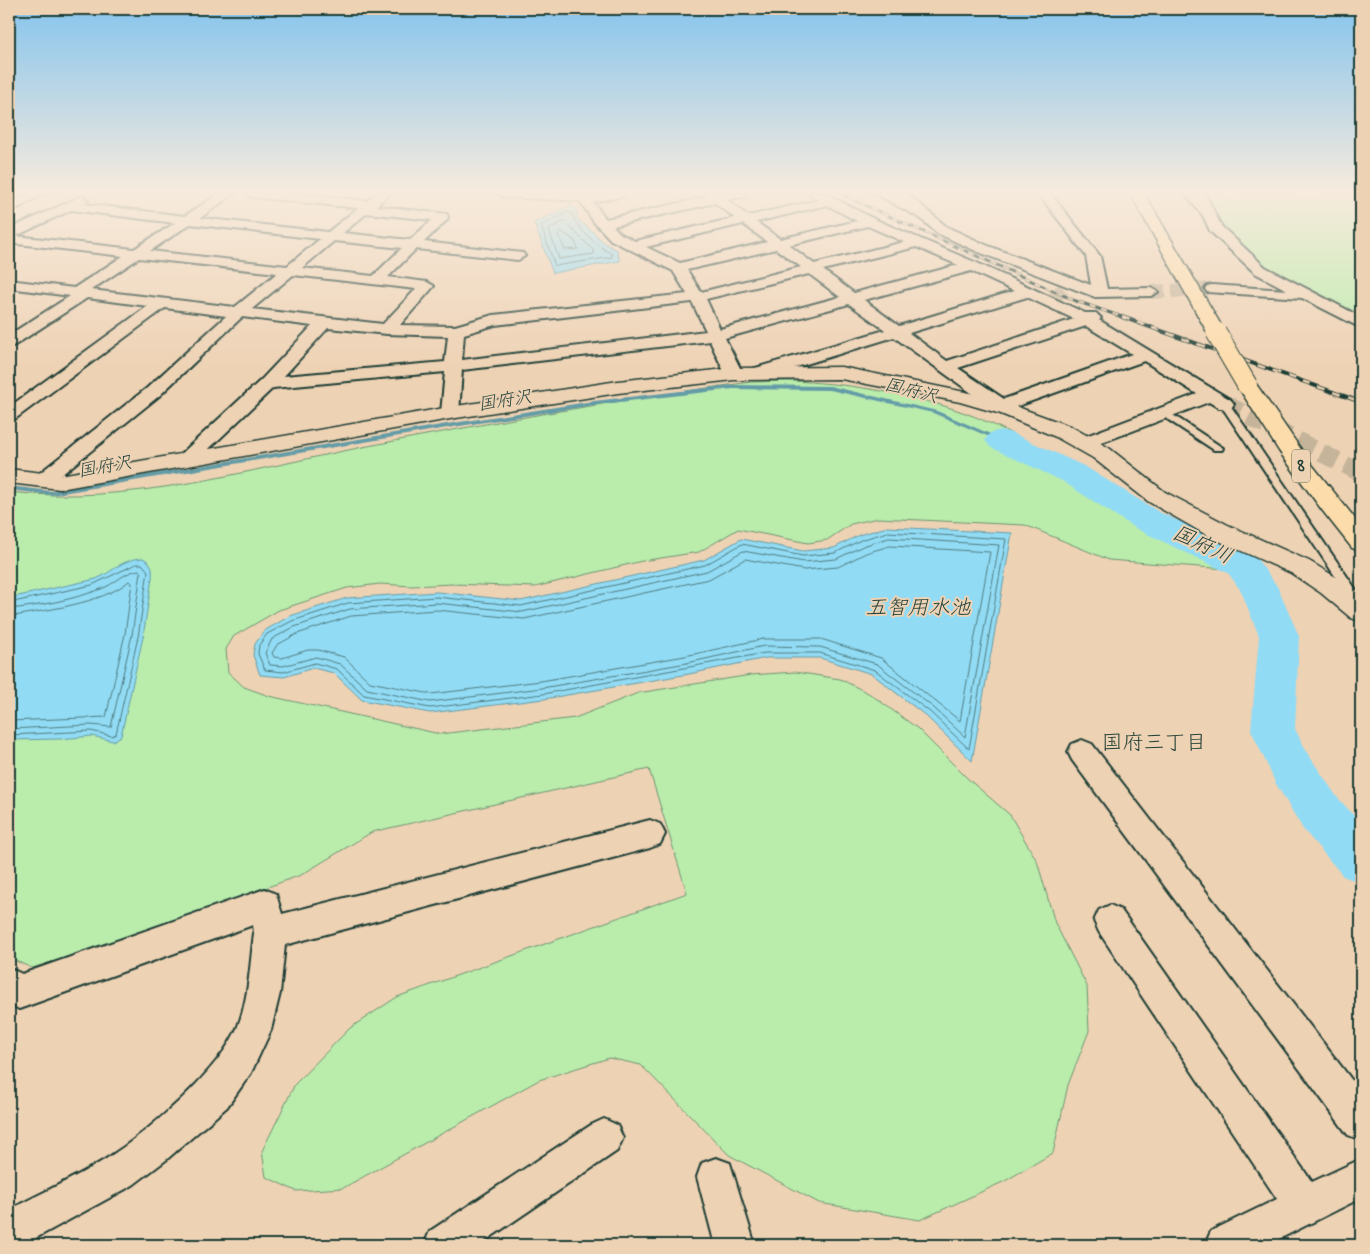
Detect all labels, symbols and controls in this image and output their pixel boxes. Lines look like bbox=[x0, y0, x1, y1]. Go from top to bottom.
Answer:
water label: 国府沢 bbox=[882, 373, 941, 411]
water label: 国府沢 bbox=[476, 385, 535, 419]
water label: 国府沢 bbox=[76, 450, 135, 485]
road number: 8 bbox=[1292, 450, 1310, 482]
water label: 国府川 bbox=[1167, 519, 1237, 573]
water label: 五智用水池 bbox=[866, 594, 971, 624]
district label: 国府三丁目 bbox=[1102, 729, 1207, 759]

